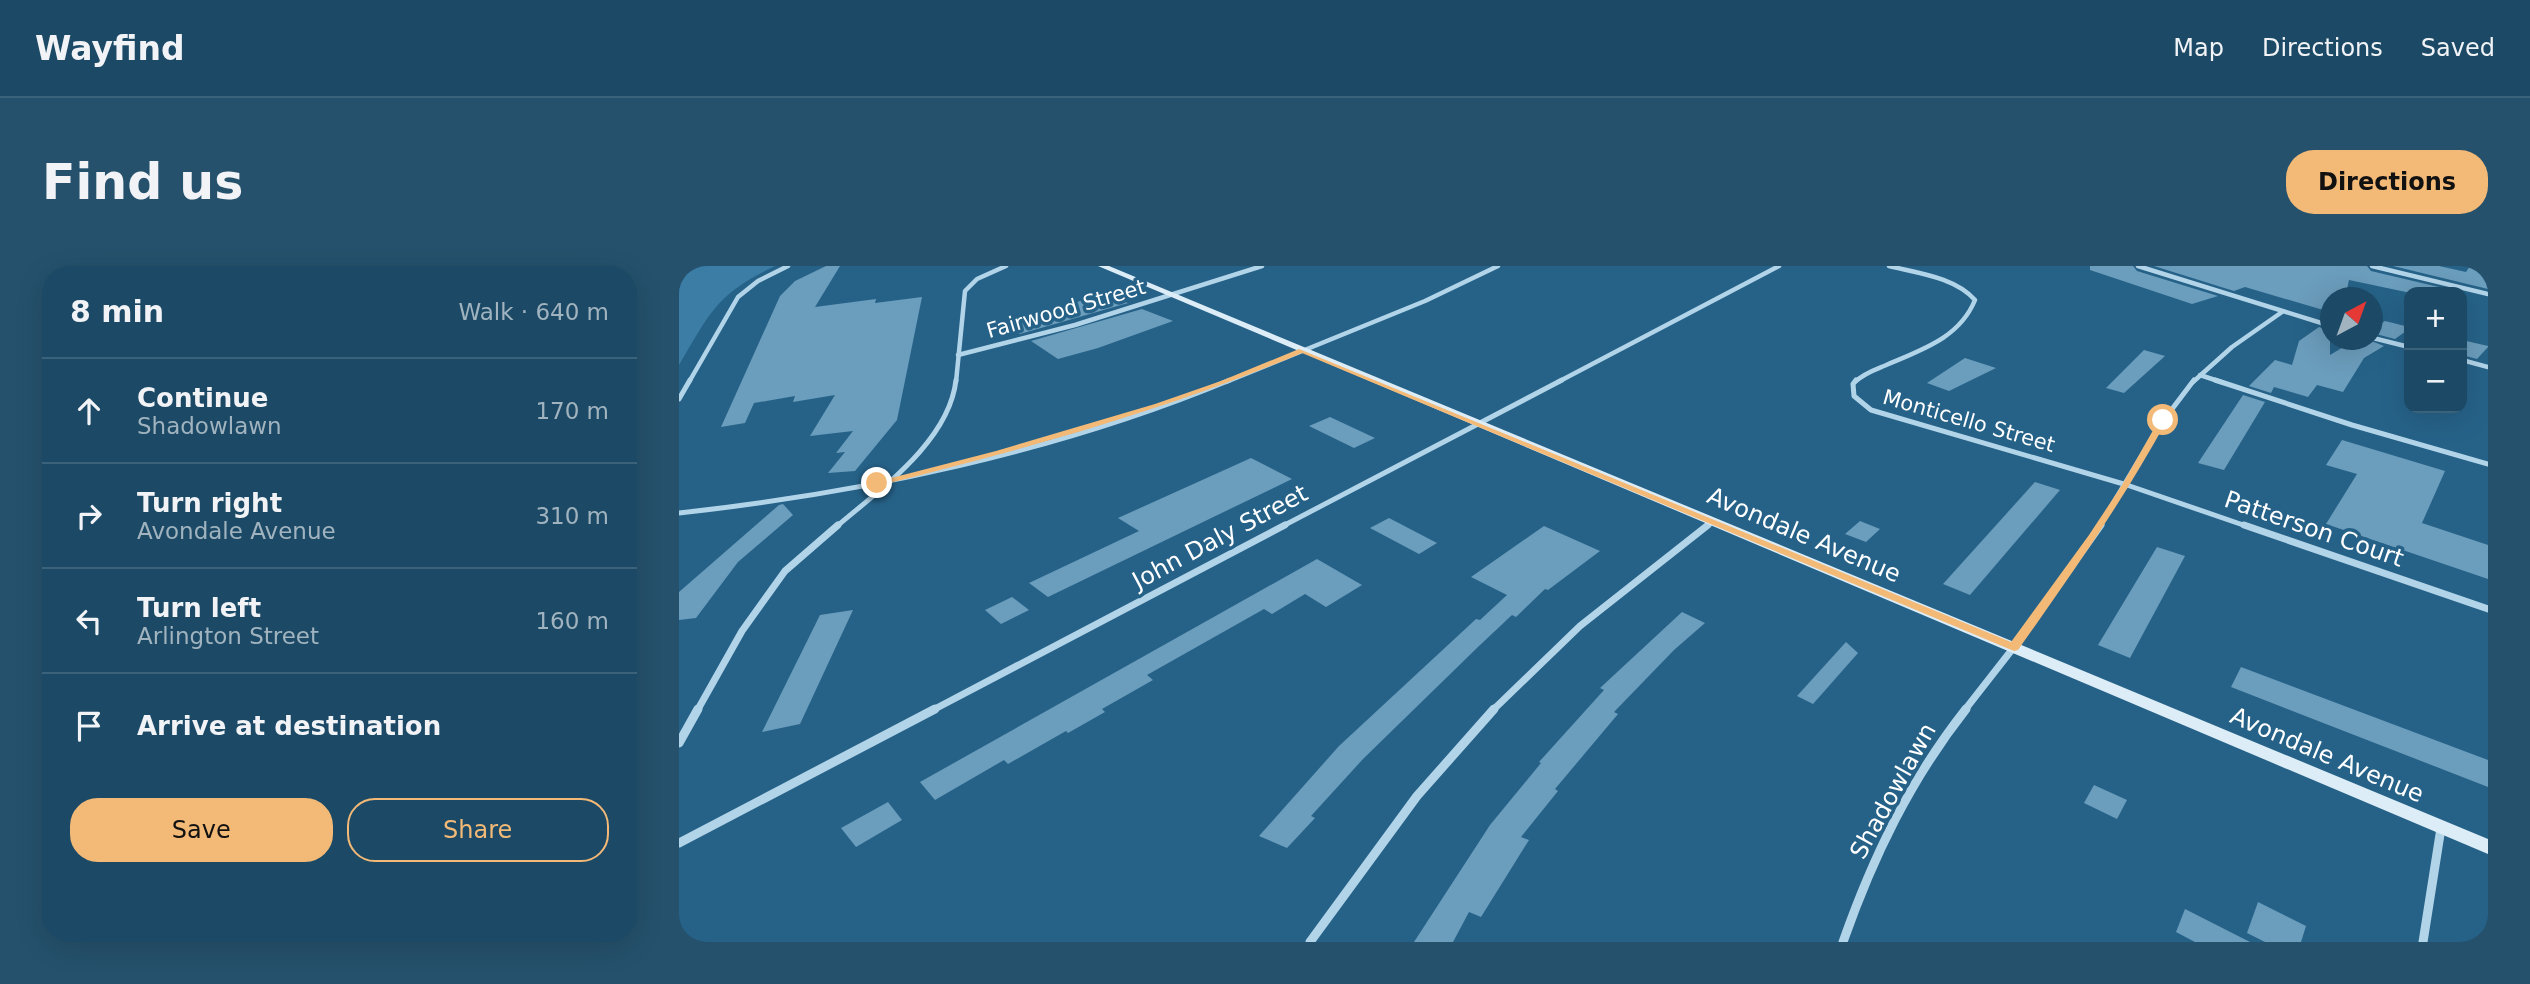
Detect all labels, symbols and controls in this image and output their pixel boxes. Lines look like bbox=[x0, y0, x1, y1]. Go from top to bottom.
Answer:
text: Wayfind bbox=[35, 29, 185, 68]
text: Map bbox=[2173, 34, 2224, 62]
text: Directions bbox=[2262, 34, 2383, 62]
text: Saved bbox=[2421, 34, 2495, 62]
button: Directions bbox=[2286, 150, 2488, 214]
text: Find us bbox=[42, 154, 243, 211]
street label: Fairwood Street bbox=[984, 275, 1148, 343]
north arrow bbox=[2320, 287, 2383, 350]
map controls bbox=[2404, 287, 2467, 413]
button: + bbox=[2404, 287, 2467, 350]
text: 8 min bbox=[70, 294, 164, 329]
text: Walk · 640 m bbox=[458, 299, 609, 325]
button: − bbox=[2404, 350, 2467, 413]
text: Continue bbox=[137, 383, 268, 413]
street label: Monticello Street bbox=[1880, 385, 2058, 457]
icon: ahead bbox=[70, 392, 108, 430]
text: 170 m bbox=[535, 398, 609, 424]
route start bbox=[2147, 404, 2178, 435]
text: Shadowlawn bbox=[137, 413, 282, 439]
route end bbox=[861, 467, 892, 498]
street label: John Daly Street bbox=[1126, 479, 1312, 596]
street label: Avondale Avenue bbox=[1703, 482, 1905, 588]
street label: Patterson Court bbox=[2221, 485, 2407, 573]
text: Turn right bbox=[137, 488, 282, 518]
icon: right bbox=[70, 497, 108, 535]
text: 310 m bbox=[535, 503, 609, 529]
text: Avondale Avenue bbox=[137, 518, 336, 544]
text: Turn left bbox=[137, 593, 261, 623]
icon: left bbox=[70, 602, 108, 640]
text: 160 m bbox=[535, 608, 609, 634]
text: Arlington Street bbox=[137, 623, 319, 649]
street label: Avondale Avenue bbox=[2226, 702, 2428, 808]
icon: arrive bbox=[70, 707, 108, 745]
text: Arrive at destination bbox=[137, 711, 441, 741]
street label: Shadowlawn bbox=[1844, 718, 1942, 864]
button: Save bbox=[70, 798, 333, 862]
button: Share bbox=[347, 798, 609, 862]

